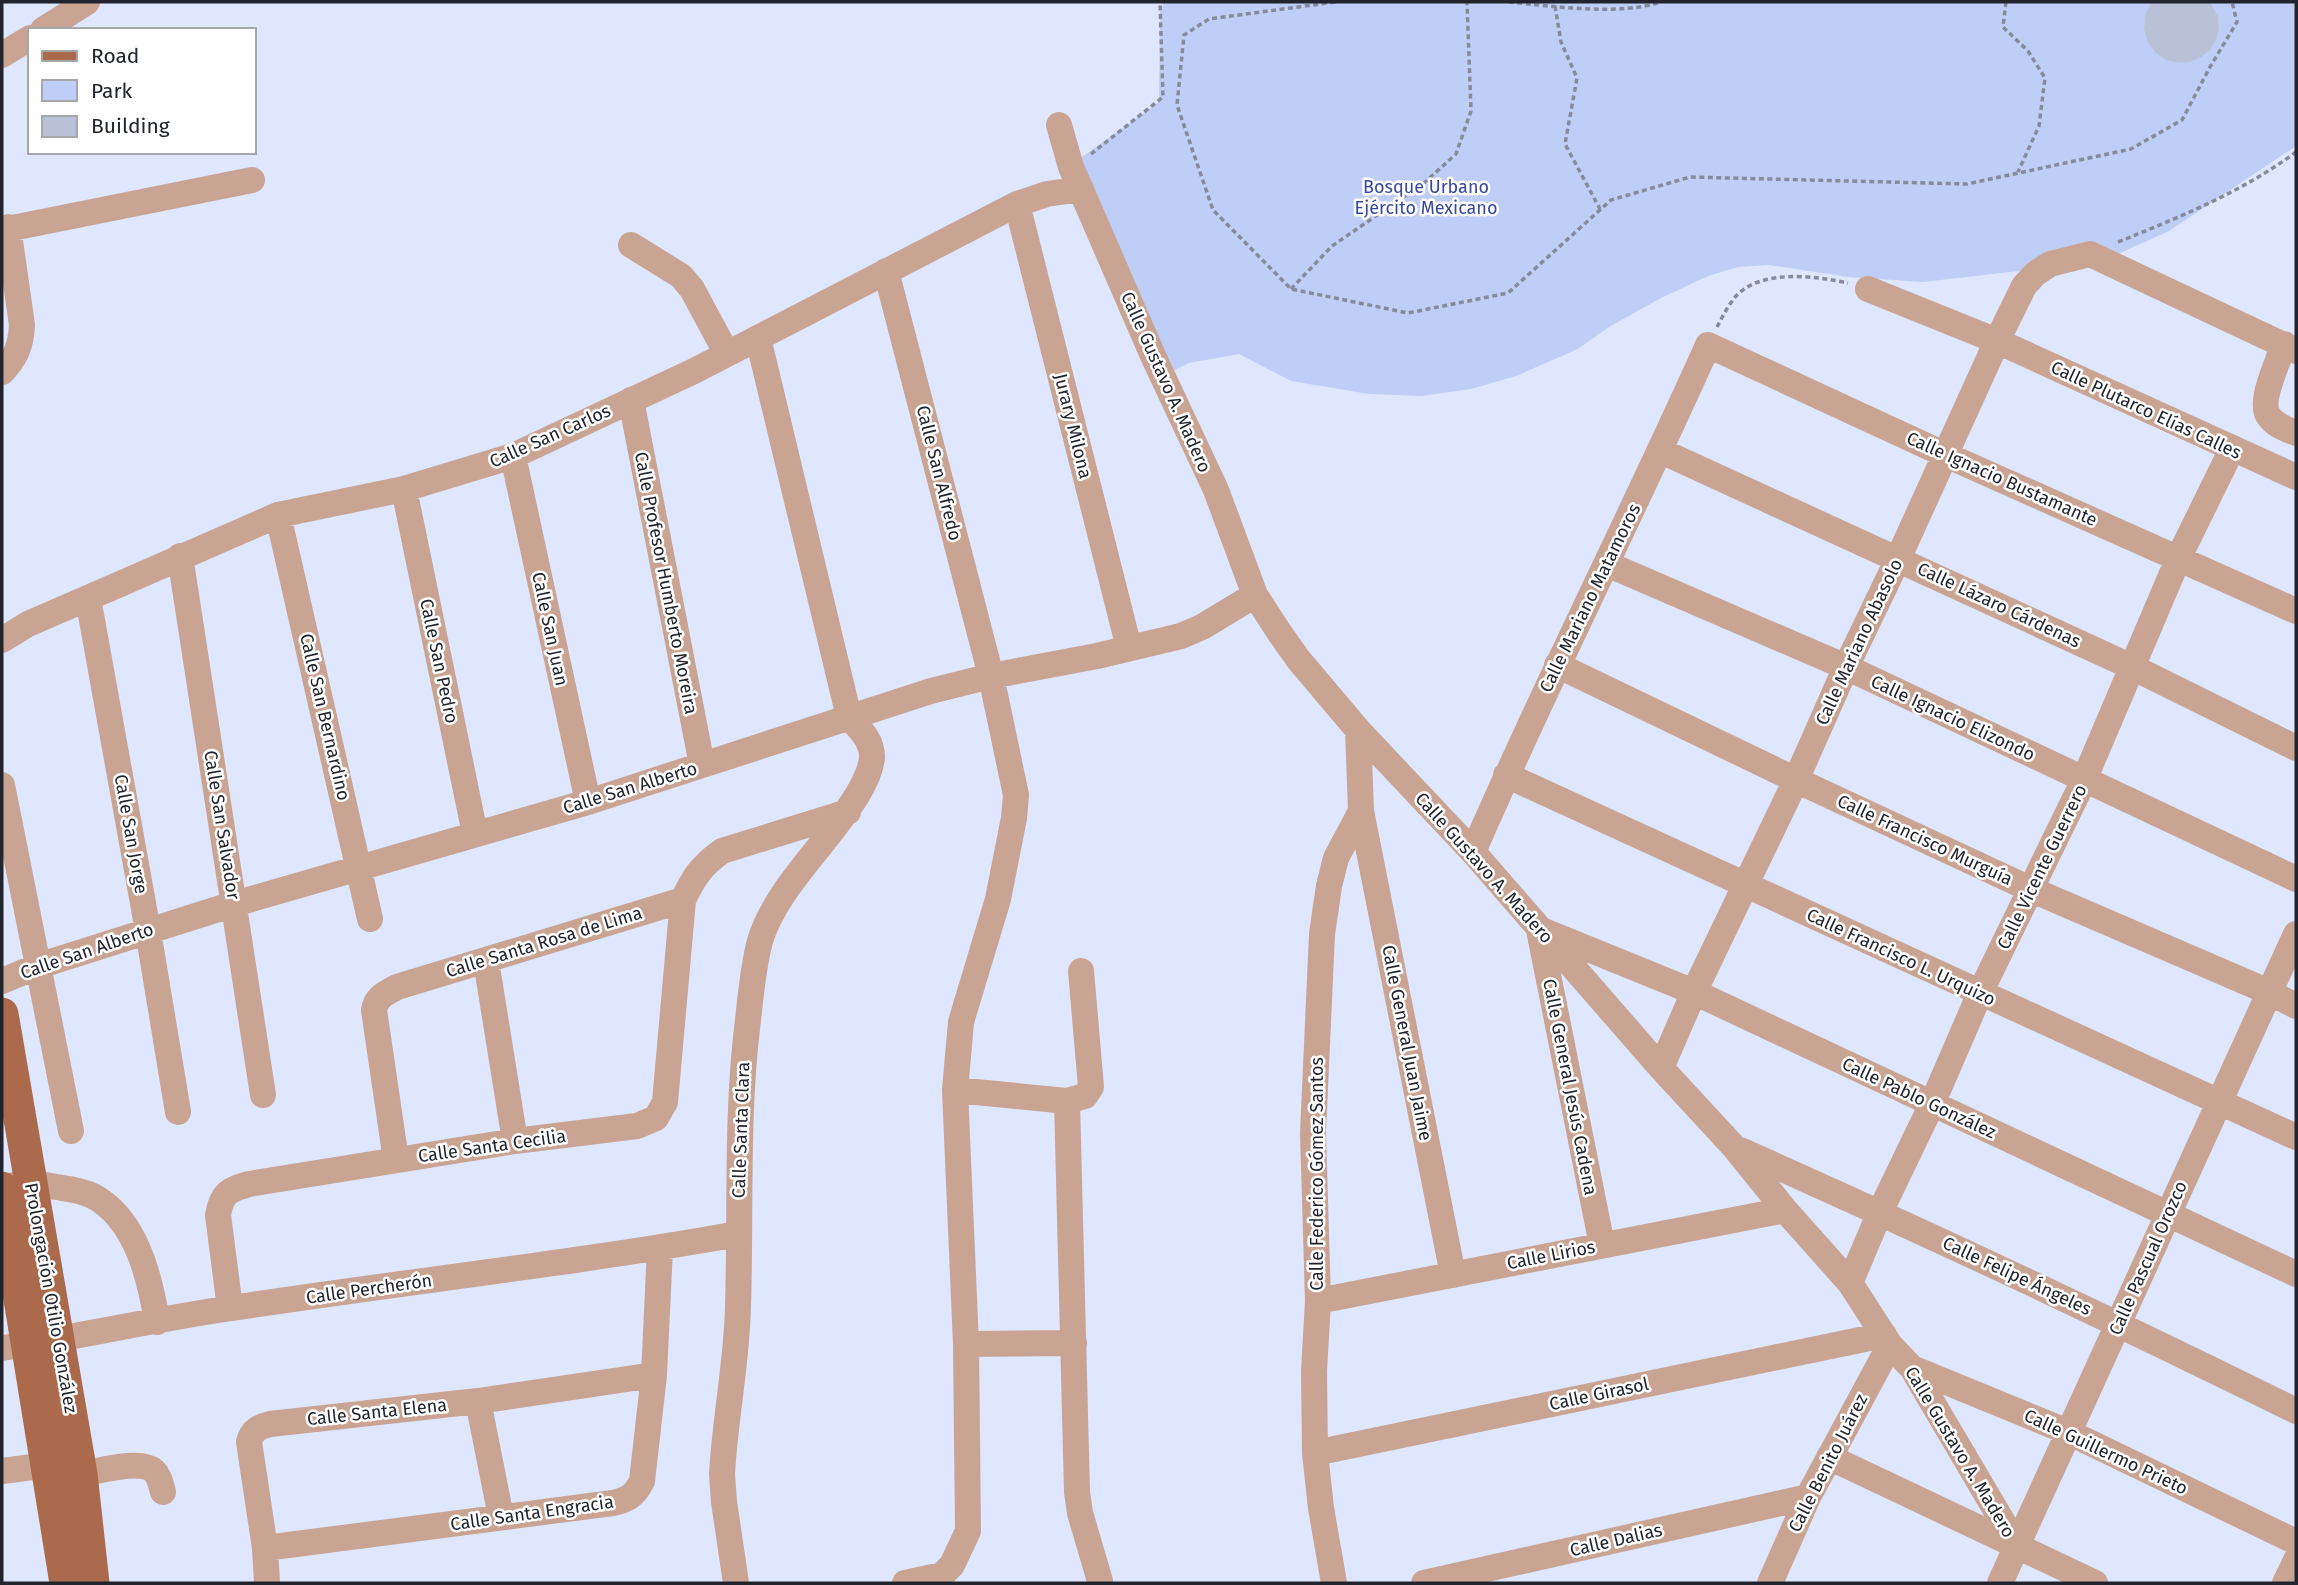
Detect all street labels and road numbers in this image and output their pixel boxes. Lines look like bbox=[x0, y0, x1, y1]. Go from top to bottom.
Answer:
street label: Calle Gustavo A. Madero bbox=[1116, 288, 1216, 476]
street label: Calle Plutarco Elías Calles bbox=[2047, 356, 2245, 464]
street label: Jurary Milona bbox=[1049, 371, 1097, 481]
street label: Calle San Carlos bbox=[486, 399, 614, 473]
street label: Calle San Alfredo bbox=[912, 403, 966, 543]
street label: Calle Ignacio Bustamante bbox=[1903, 427, 2101, 531]
street label: Calle Profesor Humberto Moreira bbox=[630, 450, 702, 716]
street label: Calle Mariano Matamoros bbox=[1535, 500, 1645, 696]
street label: Calle Mariano Abasolo bbox=[1811, 555, 1907, 729]
street label: Calle Lázaro Cárdenas bbox=[1914, 558, 2084, 652]
street label: Calle San Juan bbox=[527, 570, 573, 688]
street label: Calle San Pedro bbox=[415, 597, 463, 725]
street label: Calle San Bernardino bbox=[295, 631, 355, 803]
street label: Calle Ignacio Elizondo bbox=[1867, 670, 2039, 766]
street label: Calle San Salvador bbox=[199, 749, 245, 901]
street label: Calle San Alberto bbox=[560, 757, 700, 819]
street label: Calle San Jorge bbox=[110, 772, 152, 896]
street label: Calle Vicente Guerrero bbox=[1992, 781, 2092, 953]
street label: Calle Gustavo A. Madero bbox=[1410, 788, 1558, 948]
street label: Calle Francisco Murguía bbox=[1834, 790, 2016, 890]
street label: Calle Santa Rosa de Lima bbox=[443, 902, 645, 982]
street label: Calle Francisco L. Urquizo bbox=[1803, 904, 1999, 1010]
street label: Calle San Alberto bbox=[18, 918, 156, 984]
street label: Calle General Juan Jaime bbox=[1377, 943, 1437, 1143]
street label: Calle General Jesús Cadena bbox=[1538, 977, 1602, 1197]
street label: Calle Pablo González bbox=[1839, 1053, 2000, 1143]
street label: Calle Federico Gómez Santos bbox=[1306, 1057, 1328, 1291]
street label: Calle Santa Clara bbox=[728, 1061, 754, 1199]
street label: Calle Santa Cecilia bbox=[417, 1125, 567, 1167]
street label: Calle Pascual Orozco bbox=[2104, 1178, 2192, 1338]
street label: Prolongación Otilio González bbox=[20, 1181, 82, 1415]
street label: Calle Felipe Ángeles bbox=[1939, 1231, 2095, 1320]
street label: Calle Lirios bbox=[1505, 1236, 1597, 1274]
street label: Calle Percherón bbox=[305, 1269, 433, 1309]
street label: Calle Gustavo A. Madero bbox=[1900, 1363, 2020, 1541]
street label: Calle Girasol bbox=[1547, 1373, 1651, 1415]
street label: Calle Benito Juárez bbox=[1784, 1390, 1872, 1536]
street label: Calle Santa Elena bbox=[306, 1394, 448, 1430]
street label: Calle Guillermo Prieto bbox=[2021, 1404, 2191, 1500]
street label: Calle Santa Engracia bbox=[449, 1491, 615, 1535]
street label: Calle Dalias bbox=[1568, 1519, 1664, 1561]

